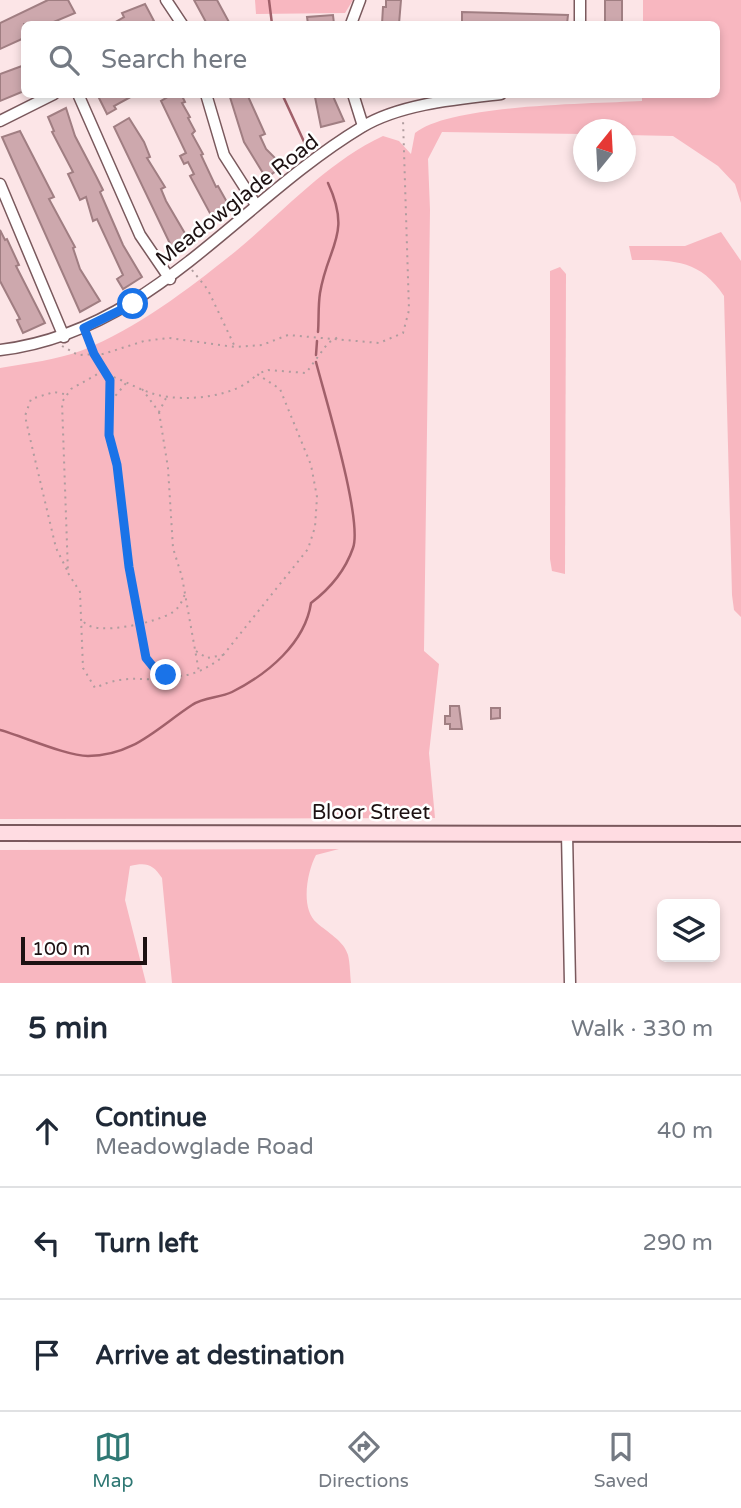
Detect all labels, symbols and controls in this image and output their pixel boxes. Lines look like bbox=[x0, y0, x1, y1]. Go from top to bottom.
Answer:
search box bbox=[21, 21, 720, 98]
icon: search bbox=[45, 41, 83, 79]
text: Search here bbox=[101, 44, 247, 75]
north arrow bbox=[573, 119, 636, 182]
street label: Meadowglade Road bbox=[151, 129, 324, 272]
route start bbox=[117, 288, 148, 319]
route end bbox=[150, 659, 181, 690]
street label: Bloor Street bbox=[312, 800, 430, 825]
map controls bbox=[657, 899, 720, 962]
button: layers bbox=[657, 899, 720, 962]
scale bar bbox=[21, 934, 147, 966]
text: 100 m bbox=[32, 938, 90, 960]
text: 5 min bbox=[28, 1010, 108, 1047]
text: Walk · 330 m bbox=[571, 1015, 713, 1043]
text: Continue bbox=[95, 1102, 207, 1133]
icon: ahead bbox=[28, 1112, 66, 1150]
text: 40 m bbox=[657, 1117, 713, 1145]
text: Meadowglade Road bbox=[95, 1133, 314, 1161]
icon: left bbox=[28, 1224, 66, 1262]
text: Turn left bbox=[95, 1228, 198, 1259]
text: 290 m bbox=[643, 1229, 713, 1257]
icon: arrive bbox=[28, 1336, 66, 1374]
text: Arrive at destination bbox=[95, 1340, 345, 1371]
tab: Map bbox=[92, 1428, 133, 1492]
tab: Directions bbox=[318, 1428, 409, 1492]
tab: Saved bbox=[594, 1428, 649, 1492]

